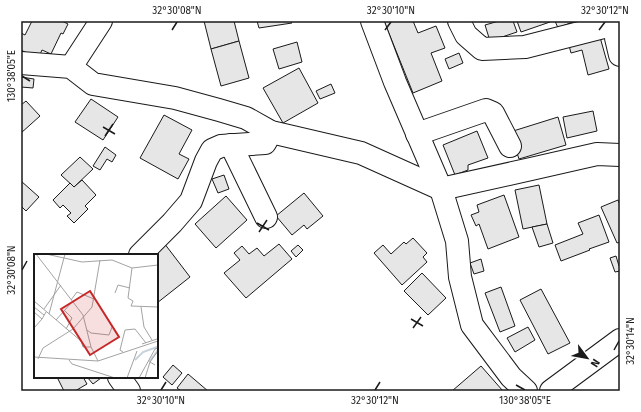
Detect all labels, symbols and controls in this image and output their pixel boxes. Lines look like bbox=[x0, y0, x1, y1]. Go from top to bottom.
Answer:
text: 32°30'08"N bbox=[152, 5, 202, 17]
text: 32°30'10"N bbox=[367, 5, 415, 17]
text: 32°30'12"N bbox=[581, 5, 629, 17]
text: 130°38'05"E bbox=[6, 50, 18, 102]
text: 32°30'08"N bbox=[6, 245, 18, 295]
inset map bbox=[34, 254, 158, 378]
text: 32°30'14"N bbox=[625, 317, 637, 365]
north arrow bbox=[567, 338, 607, 378]
text: N bbox=[588, 356, 603, 370]
text: 32°30'10"N bbox=[137, 395, 185, 407]
text: 32°30'12"N bbox=[351, 395, 399, 407]
text: 130°38'05"E bbox=[499, 395, 551, 407]

